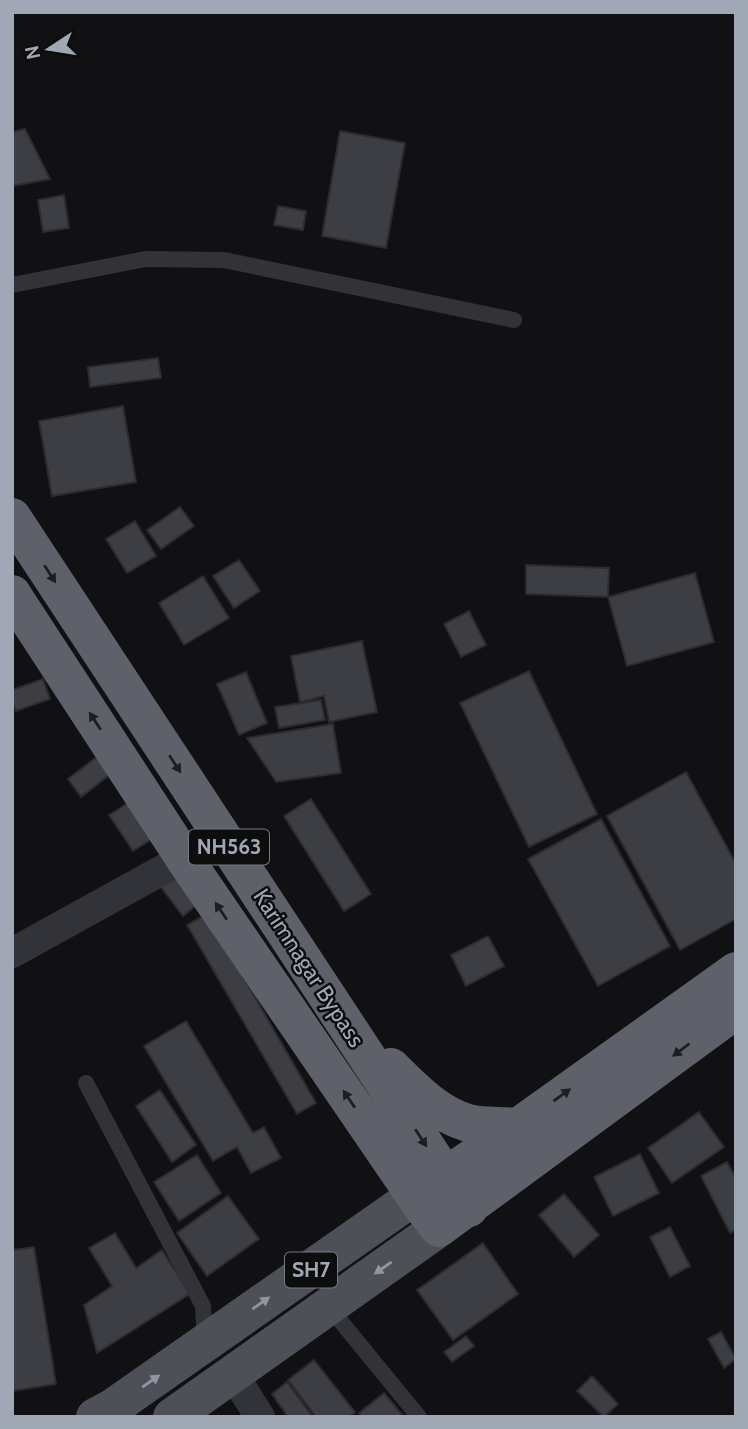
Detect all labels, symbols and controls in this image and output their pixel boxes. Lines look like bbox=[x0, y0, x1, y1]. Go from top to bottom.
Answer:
north arrow bbox=[14, 14, 84, 84]
text: N bbox=[20, 43, 46, 61]
one-way arrow bbox=[43, 564, 56, 584]
one-way arrow bbox=[89, 712, 102, 731]
one-way arrow bbox=[168, 754, 181, 774]
road number: NH563 bbox=[189, 830, 269, 864]
street label: Karimnagar Bypass bbox=[247, 884, 371, 1052]
one-way arrow bbox=[214, 902, 228, 920]
one-way arrow bbox=[672, 1043, 690, 1057]
one-way arrow bbox=[553, 1088, 571, 1102]
one-way arrow bbox=[342, 1090, 356, 1108]
one-way arrow bbox=[414, 1129, 427, 1148]
road number: SH7 bbox=[285, 1252, 337, 1288]
one-way arrow bbox=[374, 1261, 393, 1275]
one-way arrow bbox=[252, 1296, 270, 1310]
one-way arrow bbox=[142, 1374, 160, 1388]

